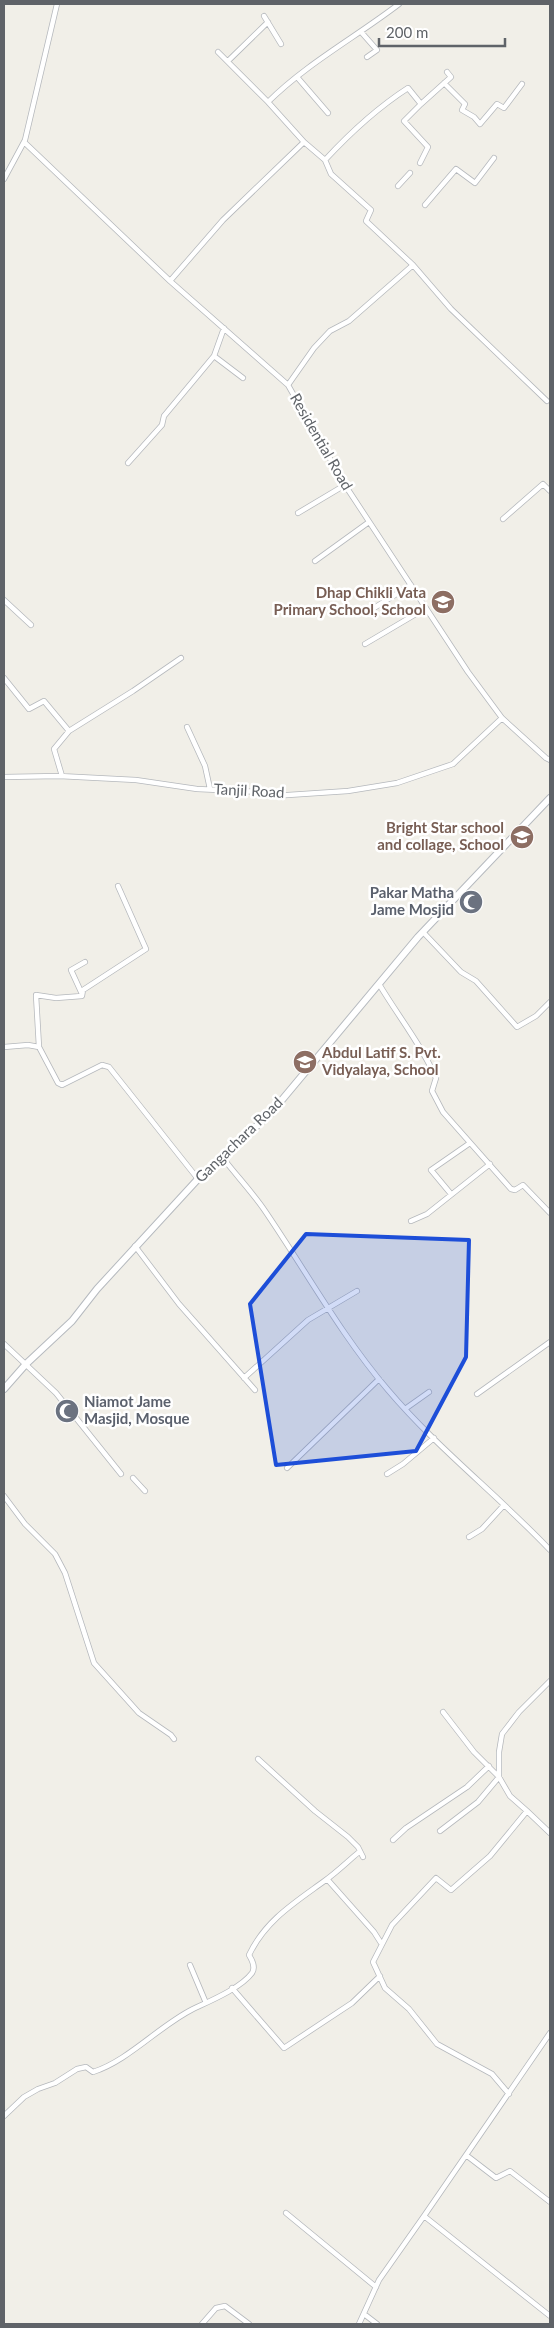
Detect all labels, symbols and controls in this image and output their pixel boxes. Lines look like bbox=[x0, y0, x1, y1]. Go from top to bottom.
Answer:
scale bar bbox=[379, 15, 505, 47]
text: 200 m bbox=[386, 23, 428, 41]
street label: Residential Road bbox=[287, 390, 357, 493]
place label: Dhap Chikli Vata Primary School, School bbox=[274, 583, 426, 618]
school or university icon: Dhap Chikli Vata Primary School, School bbox=[430, 589, 456, 615]
street label: Tanjil Road bbox=[213, 779, 285, 801]
place label: Bright Star school and collage, School bbox=[377, 818, 504, 853]
school or university icon: Bright Star school and collage, School bbox=[509, 824, 535, 850]
place label: Pakar Matha Jame Mosjid bbox=[370, 883, 454, 918]
mosque icon: Pakar Matha Jame Mosjid bbox=[458, 889, 484, 915]
place label: Abdul Latif S. Pvt. Vidyalaya, School bbox=[321, 1043, 441, 1078]
school or university icon: Abdul Latif S. Pvt. Vidyalaya, School bbox=[292, 1049, 318, 1075]
street label: Gangachara Road bbox=[191, 1093, 286, 1186]
place label: Niamot Jame Masjid, Mosque bbox=[84, 1392, 190, 1427]
mosque icon: Niamot Jame Masjid, Mosque bbox=[54, 1398, 80, 1424]

